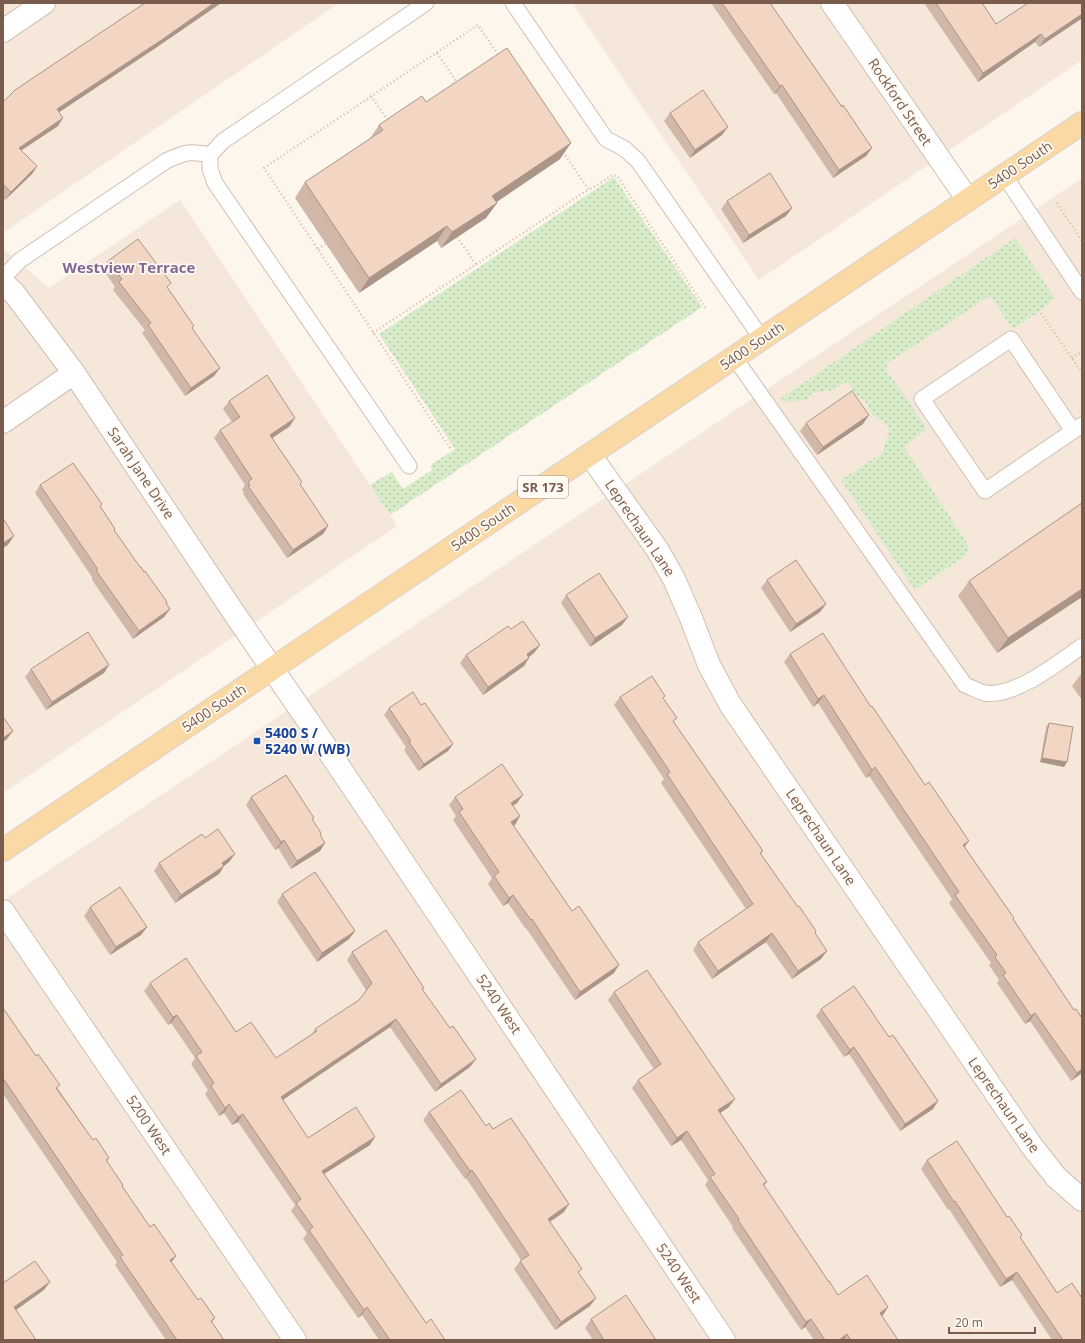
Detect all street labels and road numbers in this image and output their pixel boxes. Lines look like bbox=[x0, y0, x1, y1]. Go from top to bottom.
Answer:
street label: Rockford Street bbox=[864, 54, 937, 149]
street label: 5400 South bbox=[984, 136, 1056, 193]
street label: 5400 South bbox=[716, 317, 788, 374]
street label: Sarah Jane Drive bbox=[104, 423, 179, 523]
road number: SR 173 bbox=[518, 476, 568, 498]
street label: Leprechaun Lane bbox=[601, 476, 680, 580]
street label: 5400 South bbox=[447, 498, 519, 555]
street label: 5400 South bbox=[178, 679, 250, 736]
street label: Leprechaun Lane bbox=[782, 785, 861, 889]
street label: 5240 West bbox=[472, 970, 526, 1037]
street label: Leprechaun Lane bbox=[964, 1053, 1045, 1156]
street label: 5200 West bbox=[122, 1091, 176, 1158]
street label: 5240 West bbox=[652, 1239, 706, 1306]

